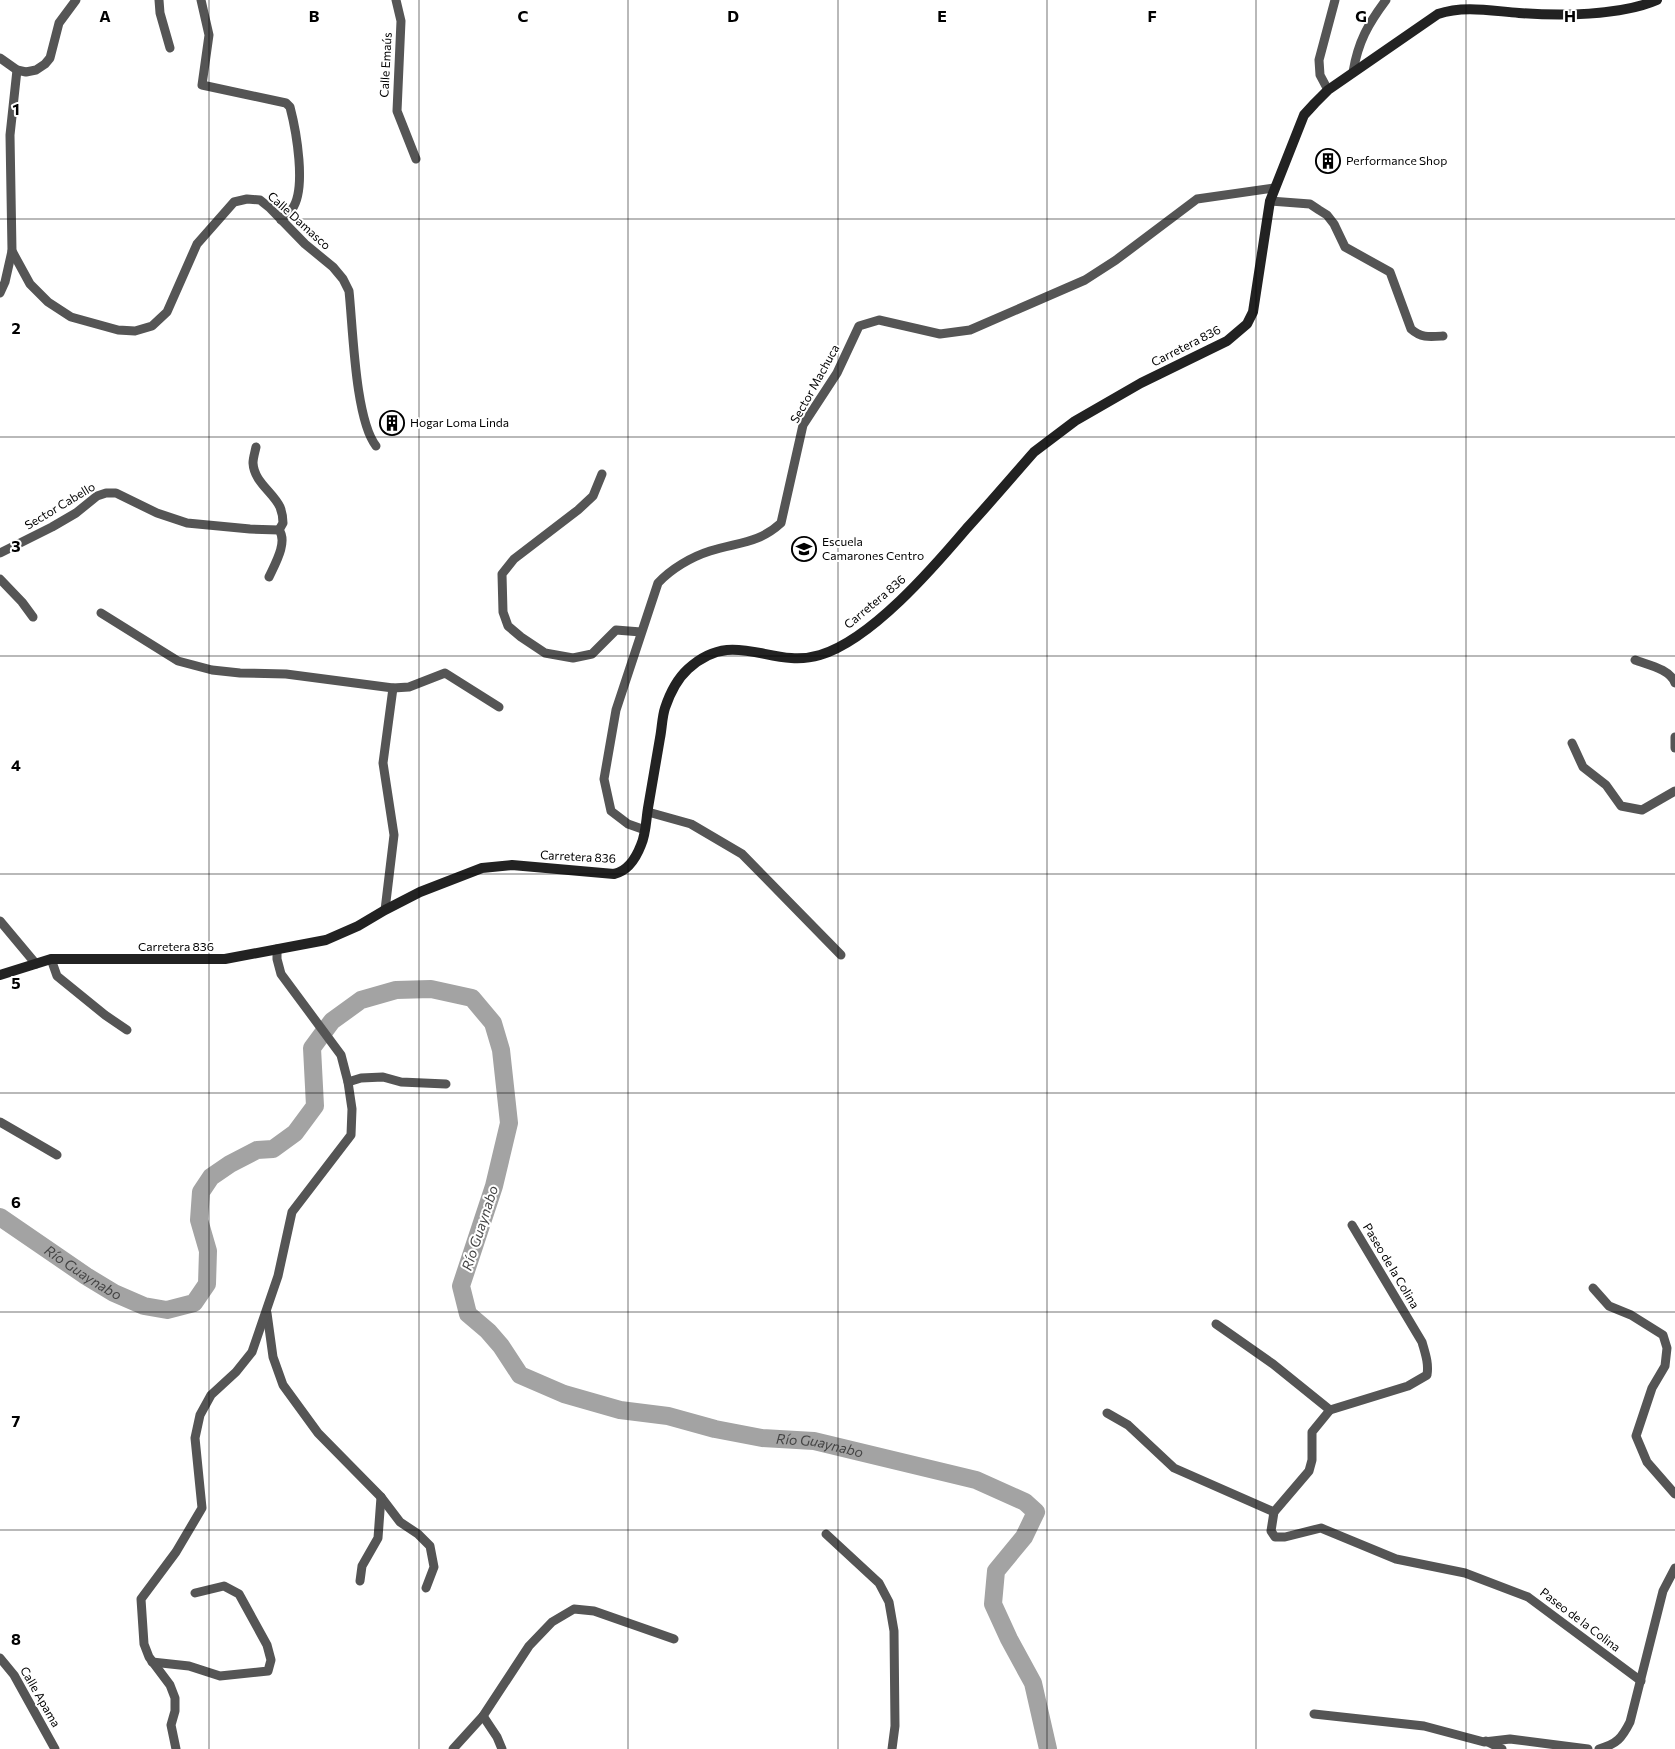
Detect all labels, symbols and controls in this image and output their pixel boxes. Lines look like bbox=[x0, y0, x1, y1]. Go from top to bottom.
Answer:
text: A bbox=[99, 6, 111, 25]
text: B bbox=[309, 6, 320, 25]
text: C bbox=[518, 6, 529, 25]
text: D bbox=[727, 6, 739, 25]
text: E bbox=[937, 6, 947, 25]
text: F bbox=[1147, 6, 1157, 25]
text: G bbox=[1355, 6, 1367, 25]
text: H bbox=[1564, 6, 1576, 25]
street label: Calle Emaús bbox=[376, 32, 394, 98]
text: 1 bbox=[12, 99, 20, 118]
building icon: Performance Shop bbox=[1315, 148, 1341, 174]
place label: Performance Shop bbox=[1346, 153, 1447, 167]
street label: Calle Damasco bbox=[265, 188, 334, 252]
text: 2 bbox=[11, 318, 21, 337]
street label: Carretera 836 bbox=[1149, 322, 1223, 369]
street label: Sector Machuca bbox=[787, 342, 842, 425]
building icon: Hogar Loma Linda bbox=[379, 410, 405, 436]
place label: Hogar Loma Linda bbox=[410, 415, 509, 429]
street label: Sector Cabello bbox=[22, 479, 97, 532]
place label: Escuela Camarones Centro bbox=[822, 534, 924, 562]
text: 3 bbox=[11, 536, 21, 555]
school or university icon: Escuela Camarones Centro bbox=[791, 536, 817, 562]
street label: Carretera 836 bbox=[841, 571, 908, 631]
text: 4 bbox=[11, 755, 21, 774]
street label: Carretera 836 bbox=[540, 847, 616, 865]
street label: Carretera 836 bbox=[138, 939, 214, 953]
text: 5 bbox=[11, 973, 21, 992]
water label: Río Guaynabo bbox=[458, 1183, 501, 1272]
text: 6 bbox=[11, 1192, 21, 1211]
street label: Paseo de la Colina bbox=[1361, 1220, 1423, 1311]
water label: Río Guaynabo bbox=[41, 1241, 124, 1303]
text: 7 bbox=[12, 1411, 21, 1430]
water label: Río Guaynabo bbox=[776, 1430, 865, 1461]
street label: Paseo de la Colina bbox=[1538, 1584, 1624, 1654]
text: 8 bbox=[11, 1629, 21, 1648]
street label: Calle Apama bbox=[18, 1664, 64, 1729]

